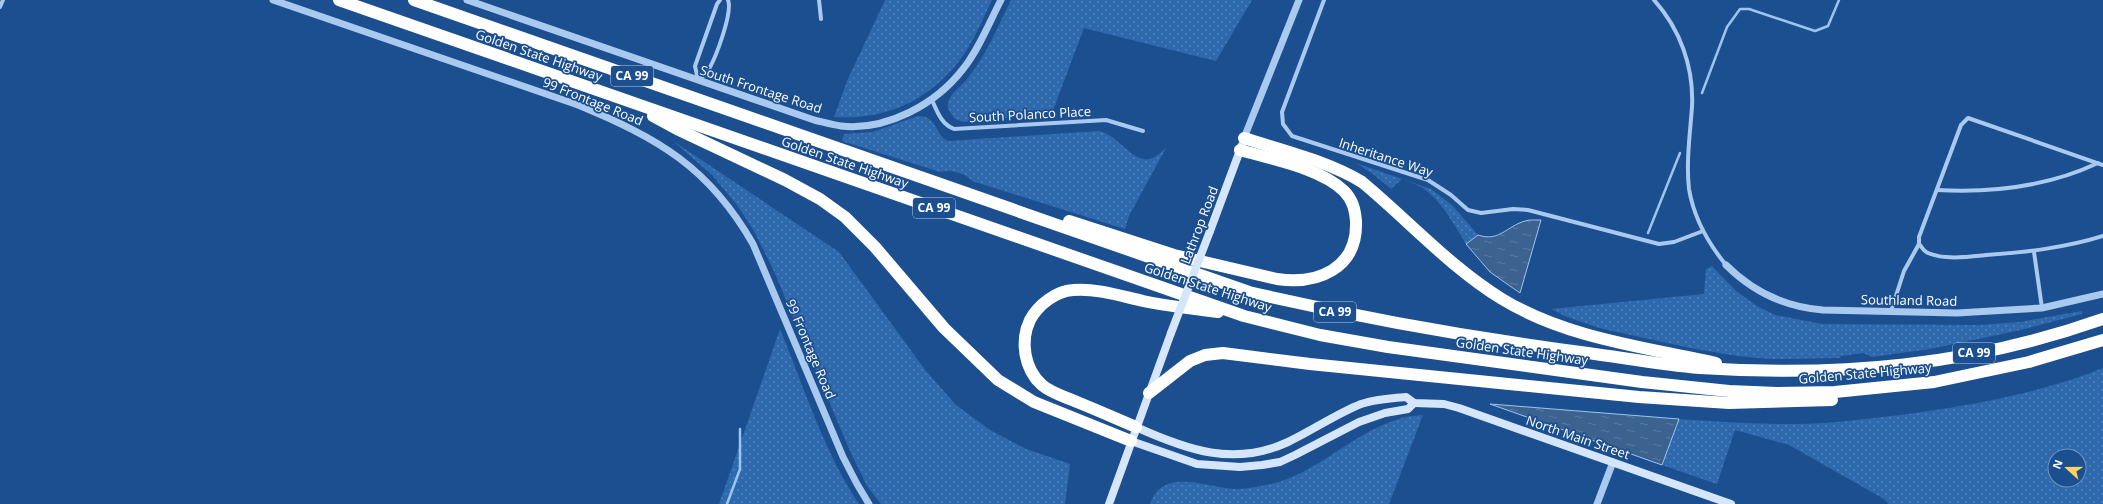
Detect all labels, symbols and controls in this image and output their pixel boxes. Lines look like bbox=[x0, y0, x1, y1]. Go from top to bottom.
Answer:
street label: Golden State Highway bbox=[473, 25, 605, 85]
street label: South Frontage Road bbox=[698, 61, 824, 117]
road number: CA 99 bbox=[611, 66, 653, 86]
street label: 99 Frontage Road bbox=[540, 73, 646, 129]
street label: South Polanco Place bbox=[968, 102, 1092, 126]
street label: Golden State Highway bbox=[779, 132, 911, 192]
street label: Inheritance Way bbox=[1337, 133, 1436, 181]
street label: Lathrop Road bbox=[1176, 183, 1222, 267]
road number: CA 99 bbox=[913, 198, 955, 218]
street label: Golden State Highway bbox=[1142, 258, 1275, 316]
street label: Southland Road bbox=[1861, 290, 1957, 310]
street label: 99 Frontage Road bbox=[782, 296, 840, 402]
road number: CA 99 bbox=[1314, 302, 1356, 322]
street label: Golden State Highway bbox=[1455, 333, 1590, 369]
road number: CA 99 bbox=[1953, 343, 1995, 363]
street label: Golden State Highway bbox=[1798, 358, 1933, 388]
street label: North Main Street bbox=[1524, 411, 1633, 463]
north arrow bbox=[2047, 448, 2087, 488]
text: N bbox=[2049, 457, 2066, 471]

